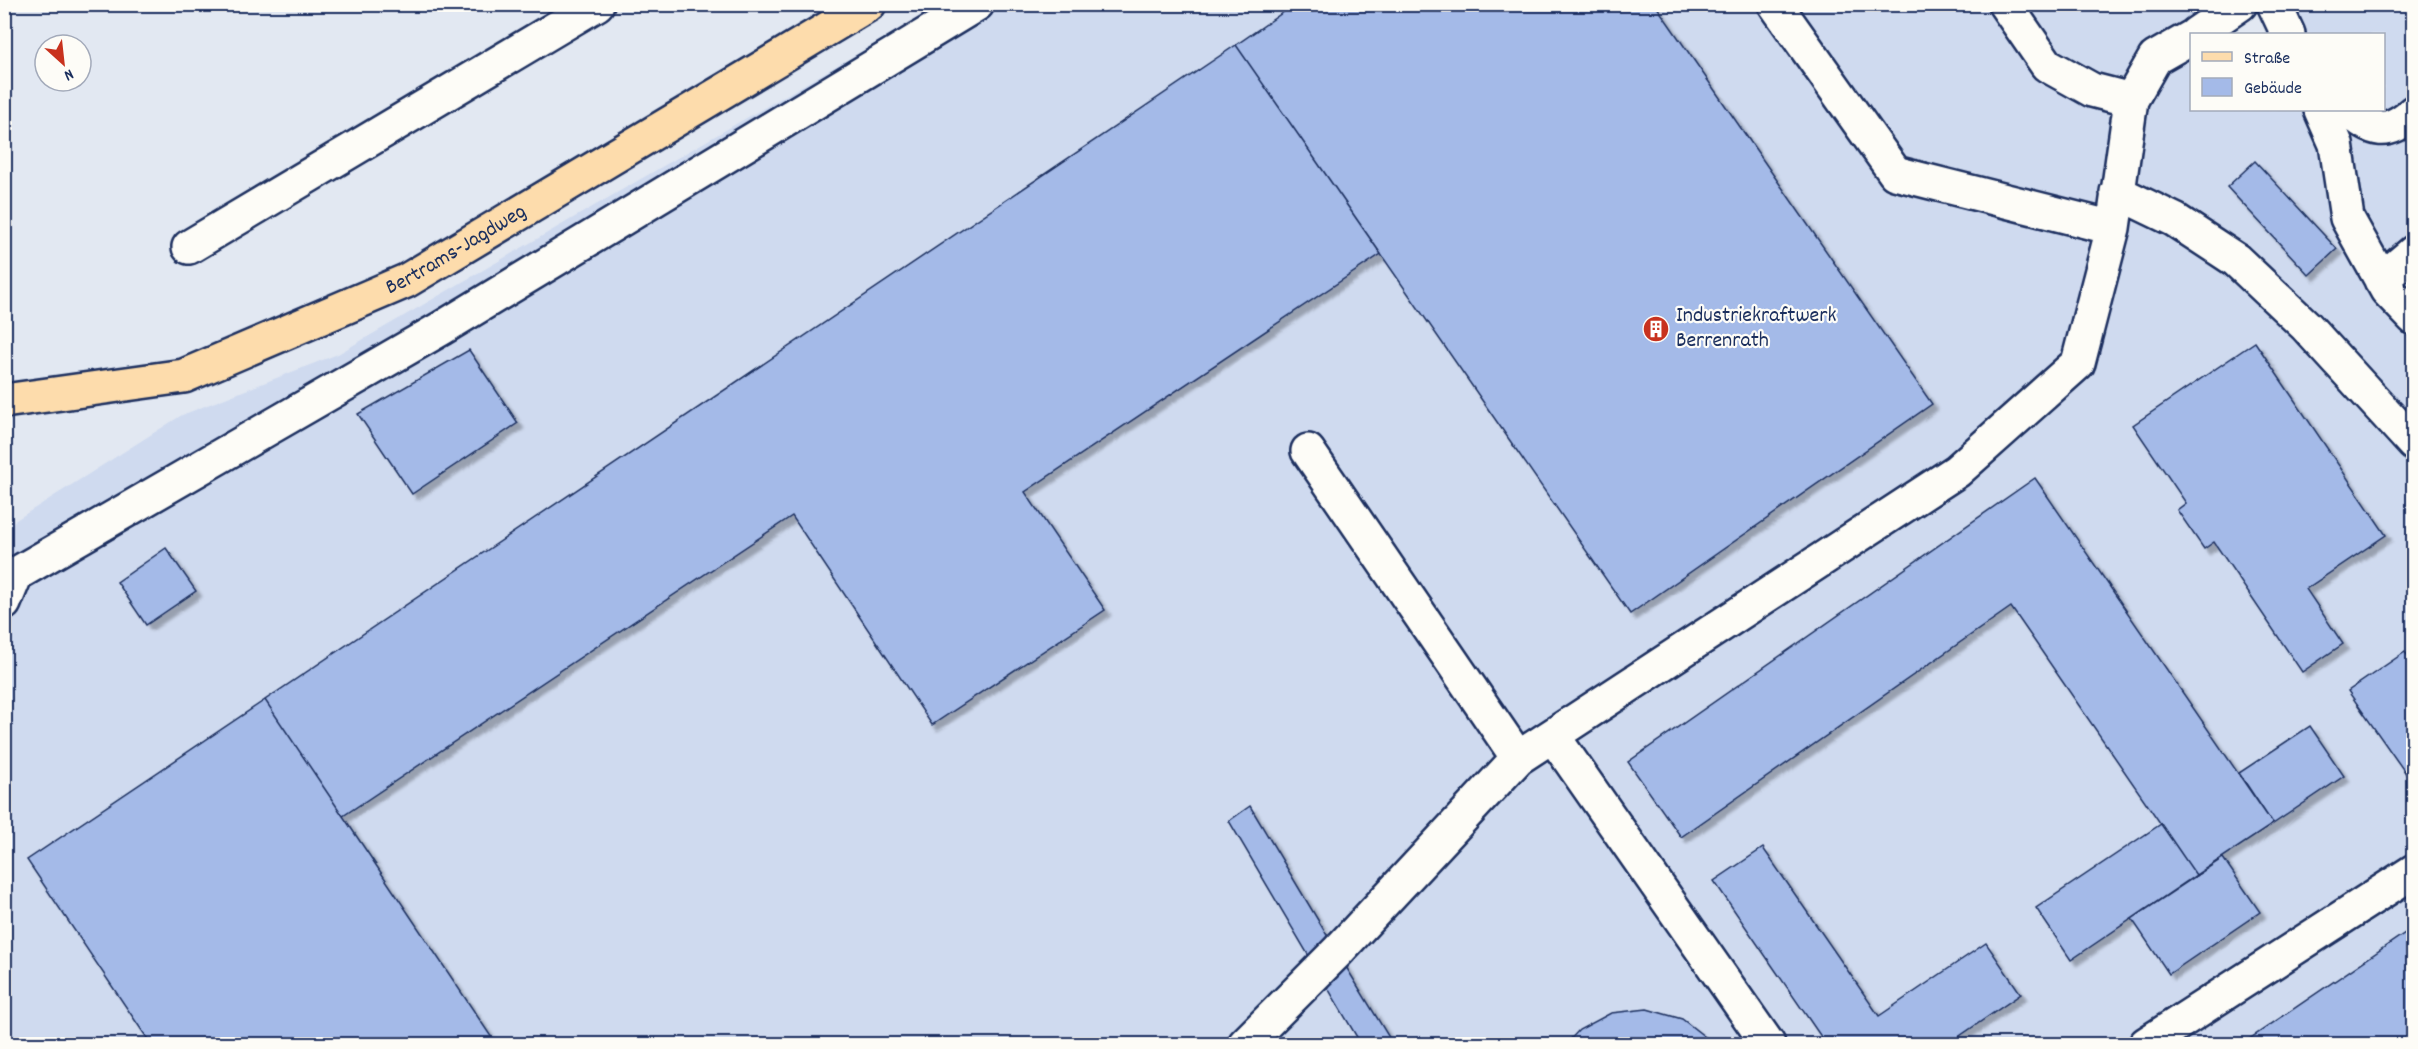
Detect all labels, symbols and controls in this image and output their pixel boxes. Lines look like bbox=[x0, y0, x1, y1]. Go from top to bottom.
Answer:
north arrow bbox=[33, 33, 93, 93]
legend bbox=[2190, 33, 2385, 111]
text: Straße bbox=[2244, 47, 2290, 72]
text: N bbox=[60, 62, 77, 86]
text: Gebäude bbox=[2244, 77, 2302, 102]
street label: Bertrams-Jagdweg bbox=[381, 197, 532, 303]
place label: Industriekraftwerk Berrenrath bbox=[1676, 301, 1836, 357]
building icon: Industriekraftwerk Berrenrath bbox=[1641, 314, 1671, 344]

